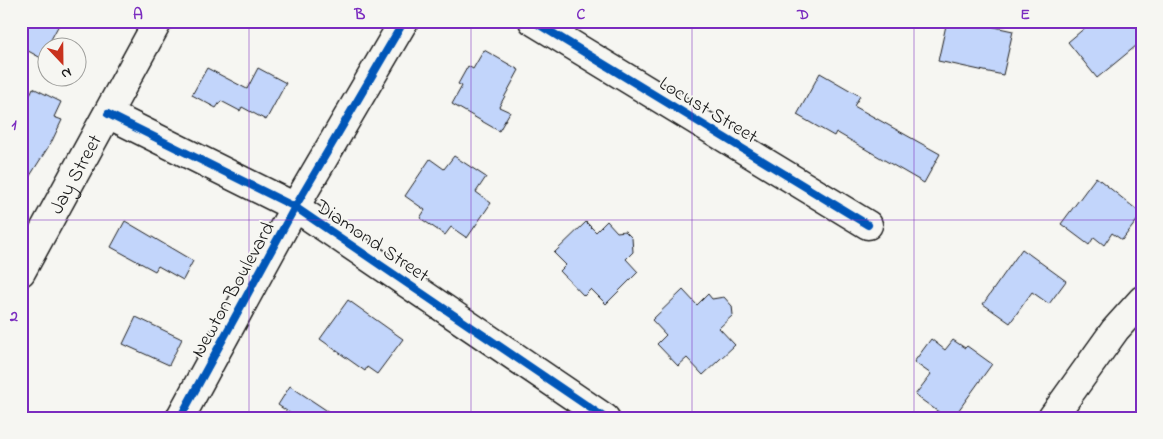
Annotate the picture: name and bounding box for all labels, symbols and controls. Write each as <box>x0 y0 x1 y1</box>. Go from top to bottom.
text: A <box>133 3 143 27</box>
text: B <box>354 3 366 27</box>
text: C <box>577 3 586 27</box>
text: D <box>796 3 809 27</box>
text: E <box>1020 3 1030 27</box>
north arrow <box>38 38 88 88</box>
text: N <box>58 61 75 84</box>
street label: Locust Street <box>653 70 763 152</box>
text: 1 <box>11 113 17 137</box>
street label: Jay Street <box>43 129 111 220</box>
street label: Diamond Street <box>308 193 434 291</box>
street label: Newton Boulevard <box>185 217 283 363</box>
text: 2 <box>9 305 18 329</box>

